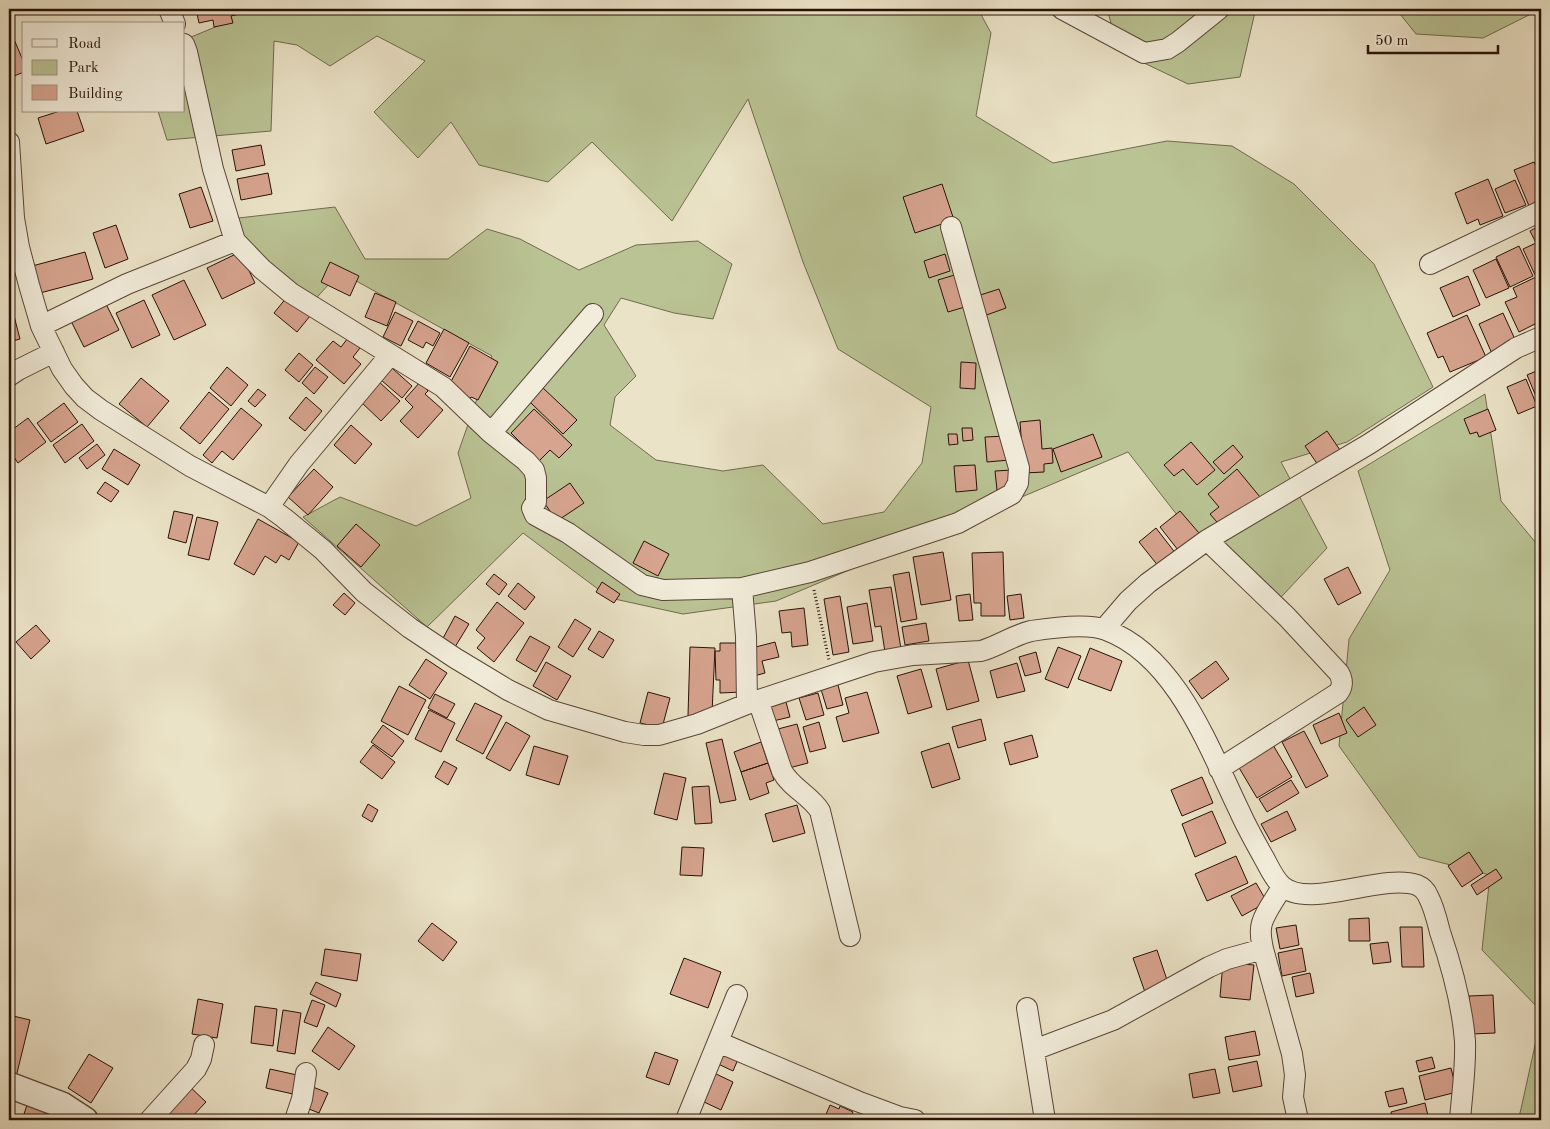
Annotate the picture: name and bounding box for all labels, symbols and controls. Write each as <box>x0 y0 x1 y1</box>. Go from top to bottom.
legend <box>22 22 185 112</box>
scale bar <box>1368 22 1498 54</box>
text: 50 m <box>1375 34 1409 49</box>
text: Road <box>68 37 102 52</box>
text: Park <box>68 61 99 76</box>
text: Building <box>68 87 123 102</box>

